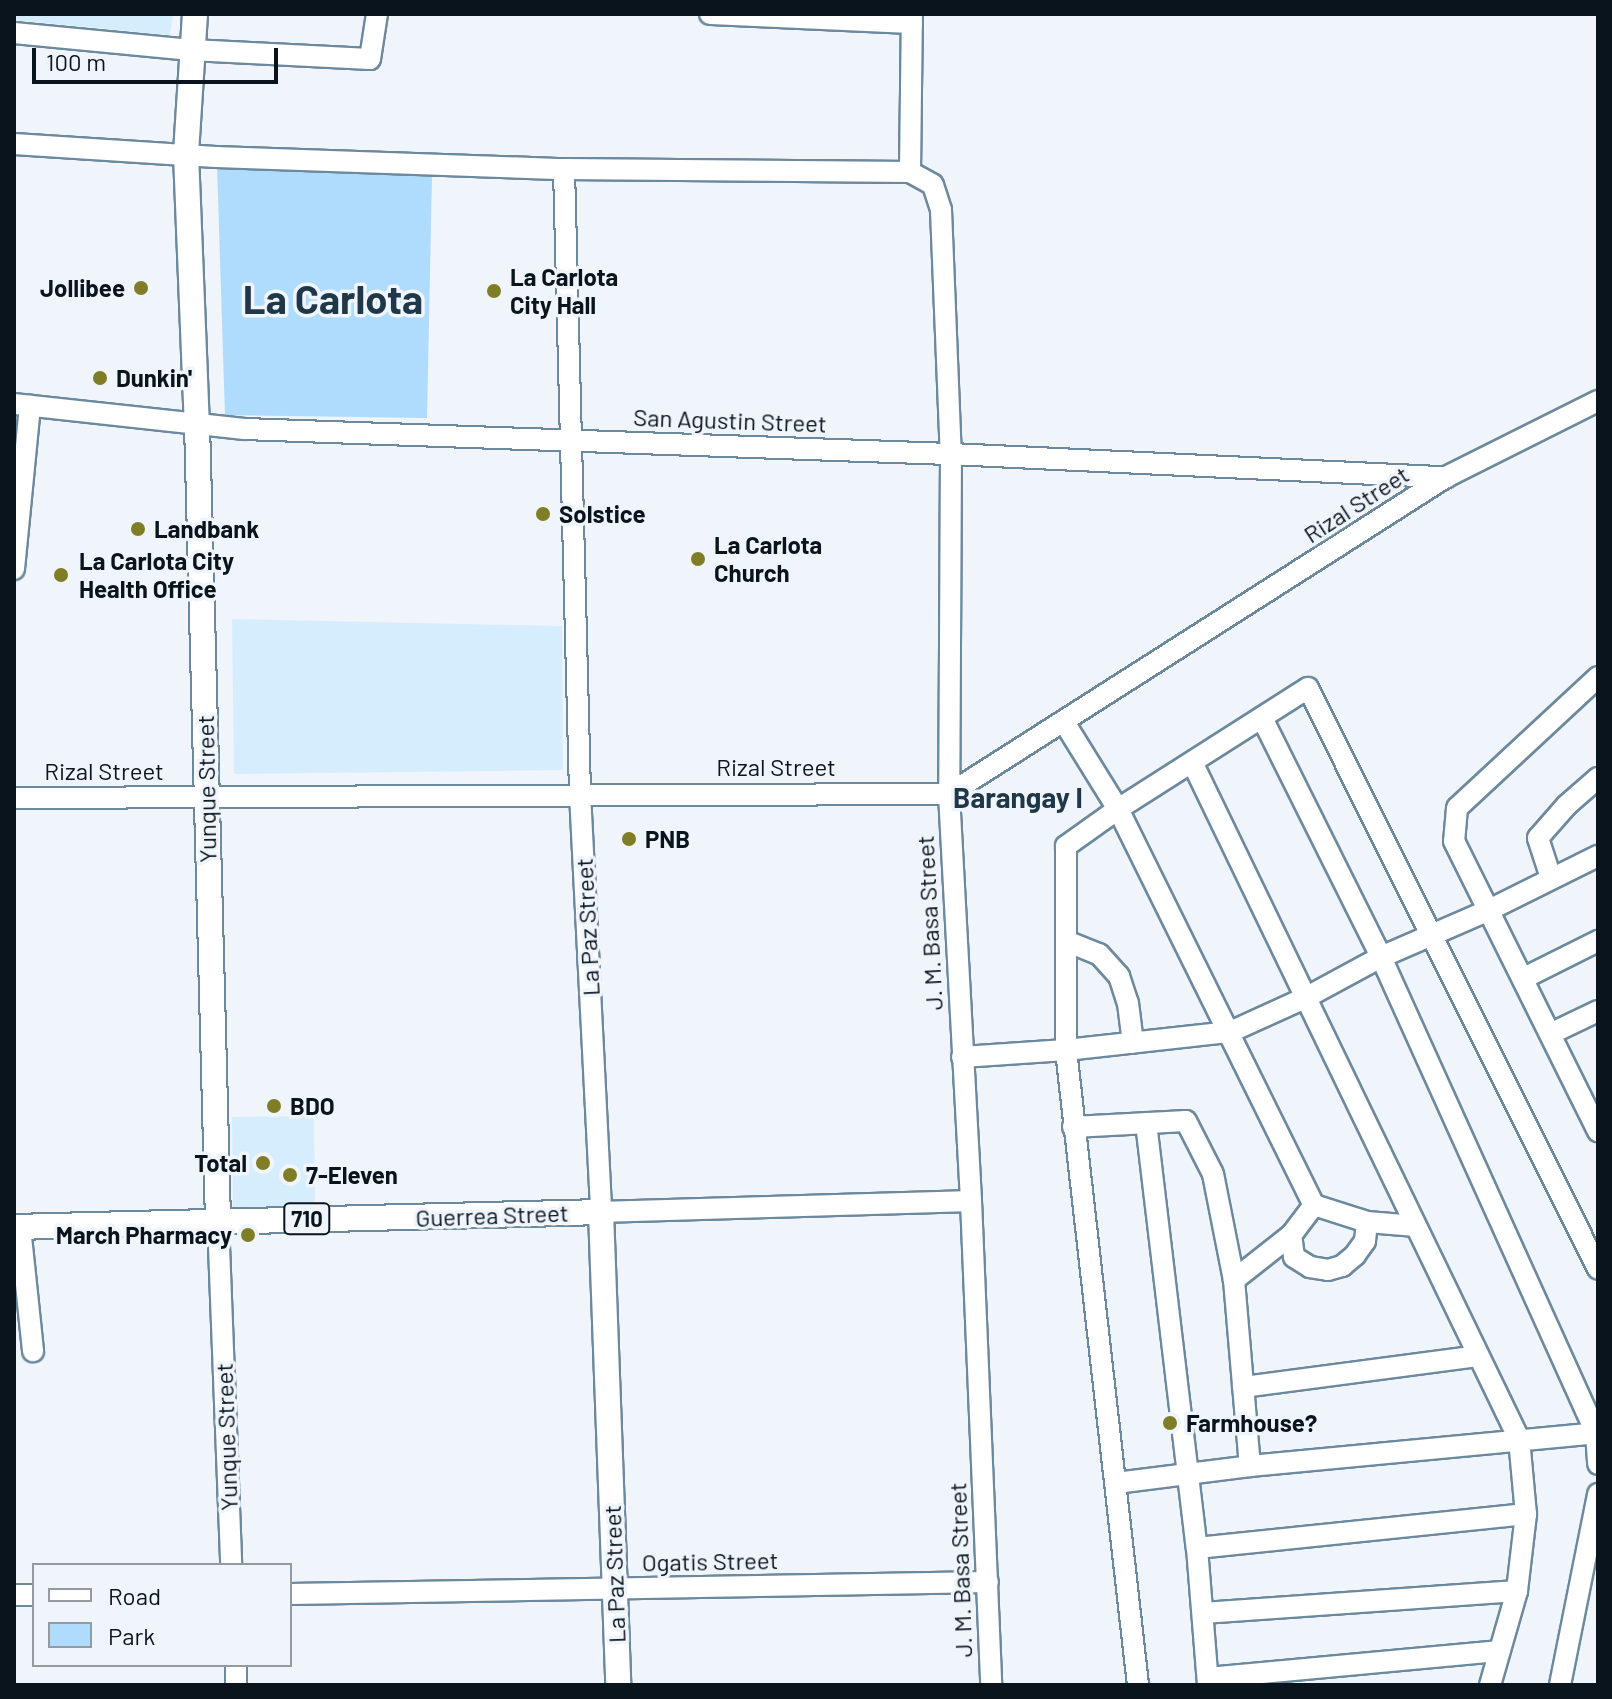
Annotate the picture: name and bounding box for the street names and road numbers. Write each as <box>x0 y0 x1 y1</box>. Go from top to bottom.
street label: San Agustin Street <box>633 402 827 438</box>
street label: Rizal Street <box>1298 459 1414 549</box>
street label: Yunque Street <box>190 715 222 863</box>
street label: Rizal Street <box>716 753 836 781</box>
street label: Rizal Street <box>44 757 164 785</box>
street label: J. M. Basa Street <box>910 835 948 1011</box>
street label: La Paz Street <box>569 857 605 997</box>
street label: Guerrea Street <box>415 1198 569 1232</box>
road number: 710 <box>283 1201 331 1237</box>
street label: Yunque Street <box>209 1363 243 1511</box>
street label: J. M. Basa Street <box>943 1482 977 1658</box>
street label: La Paz Street <box>597 1504 631 1644</box>
street label: Ogatis Street <box>642 1545 778 1577</box>

